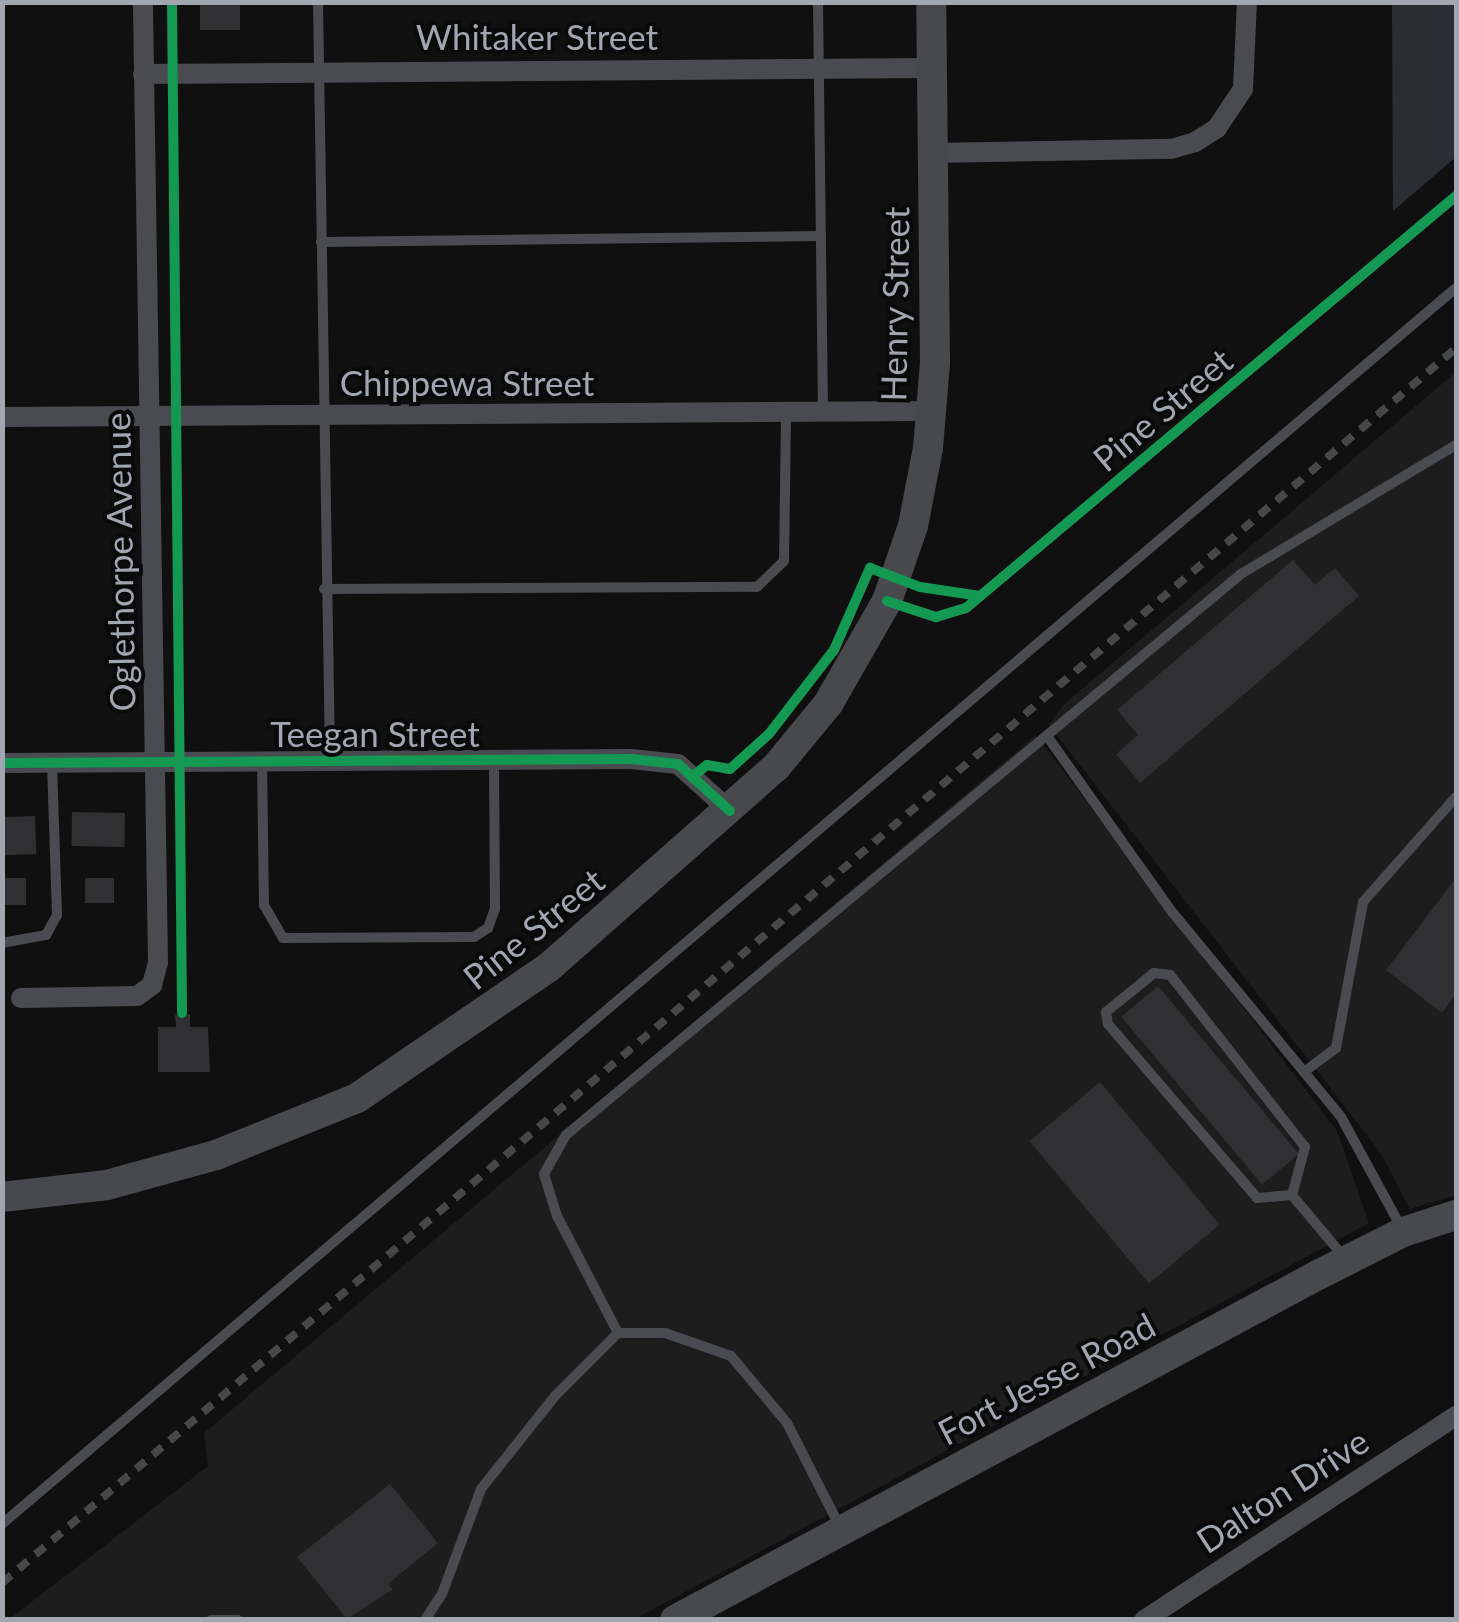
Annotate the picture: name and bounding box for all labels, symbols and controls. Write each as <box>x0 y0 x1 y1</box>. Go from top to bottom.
street label: Whitaker Street <box>415 15 659 57</box>
street label: Henry Street <box>871 206 917 402</box>
street label: Pine Street <box>1084 339 1240 479</box>
street label: Chippewa Street <box>340 361 594 403</box>
street label: Oglethorpe Avenue <box>95 412 143 712</box>
street label: Teegan Street <box>270 712 480 754</box>
street label: Pine Street <box>454 859 612 997</box>
street label: Fort Jesse Road <box>930 1303 1162 1453</box>
street label: Dalton Drive <box>1188 1419 1376 1561</box>

